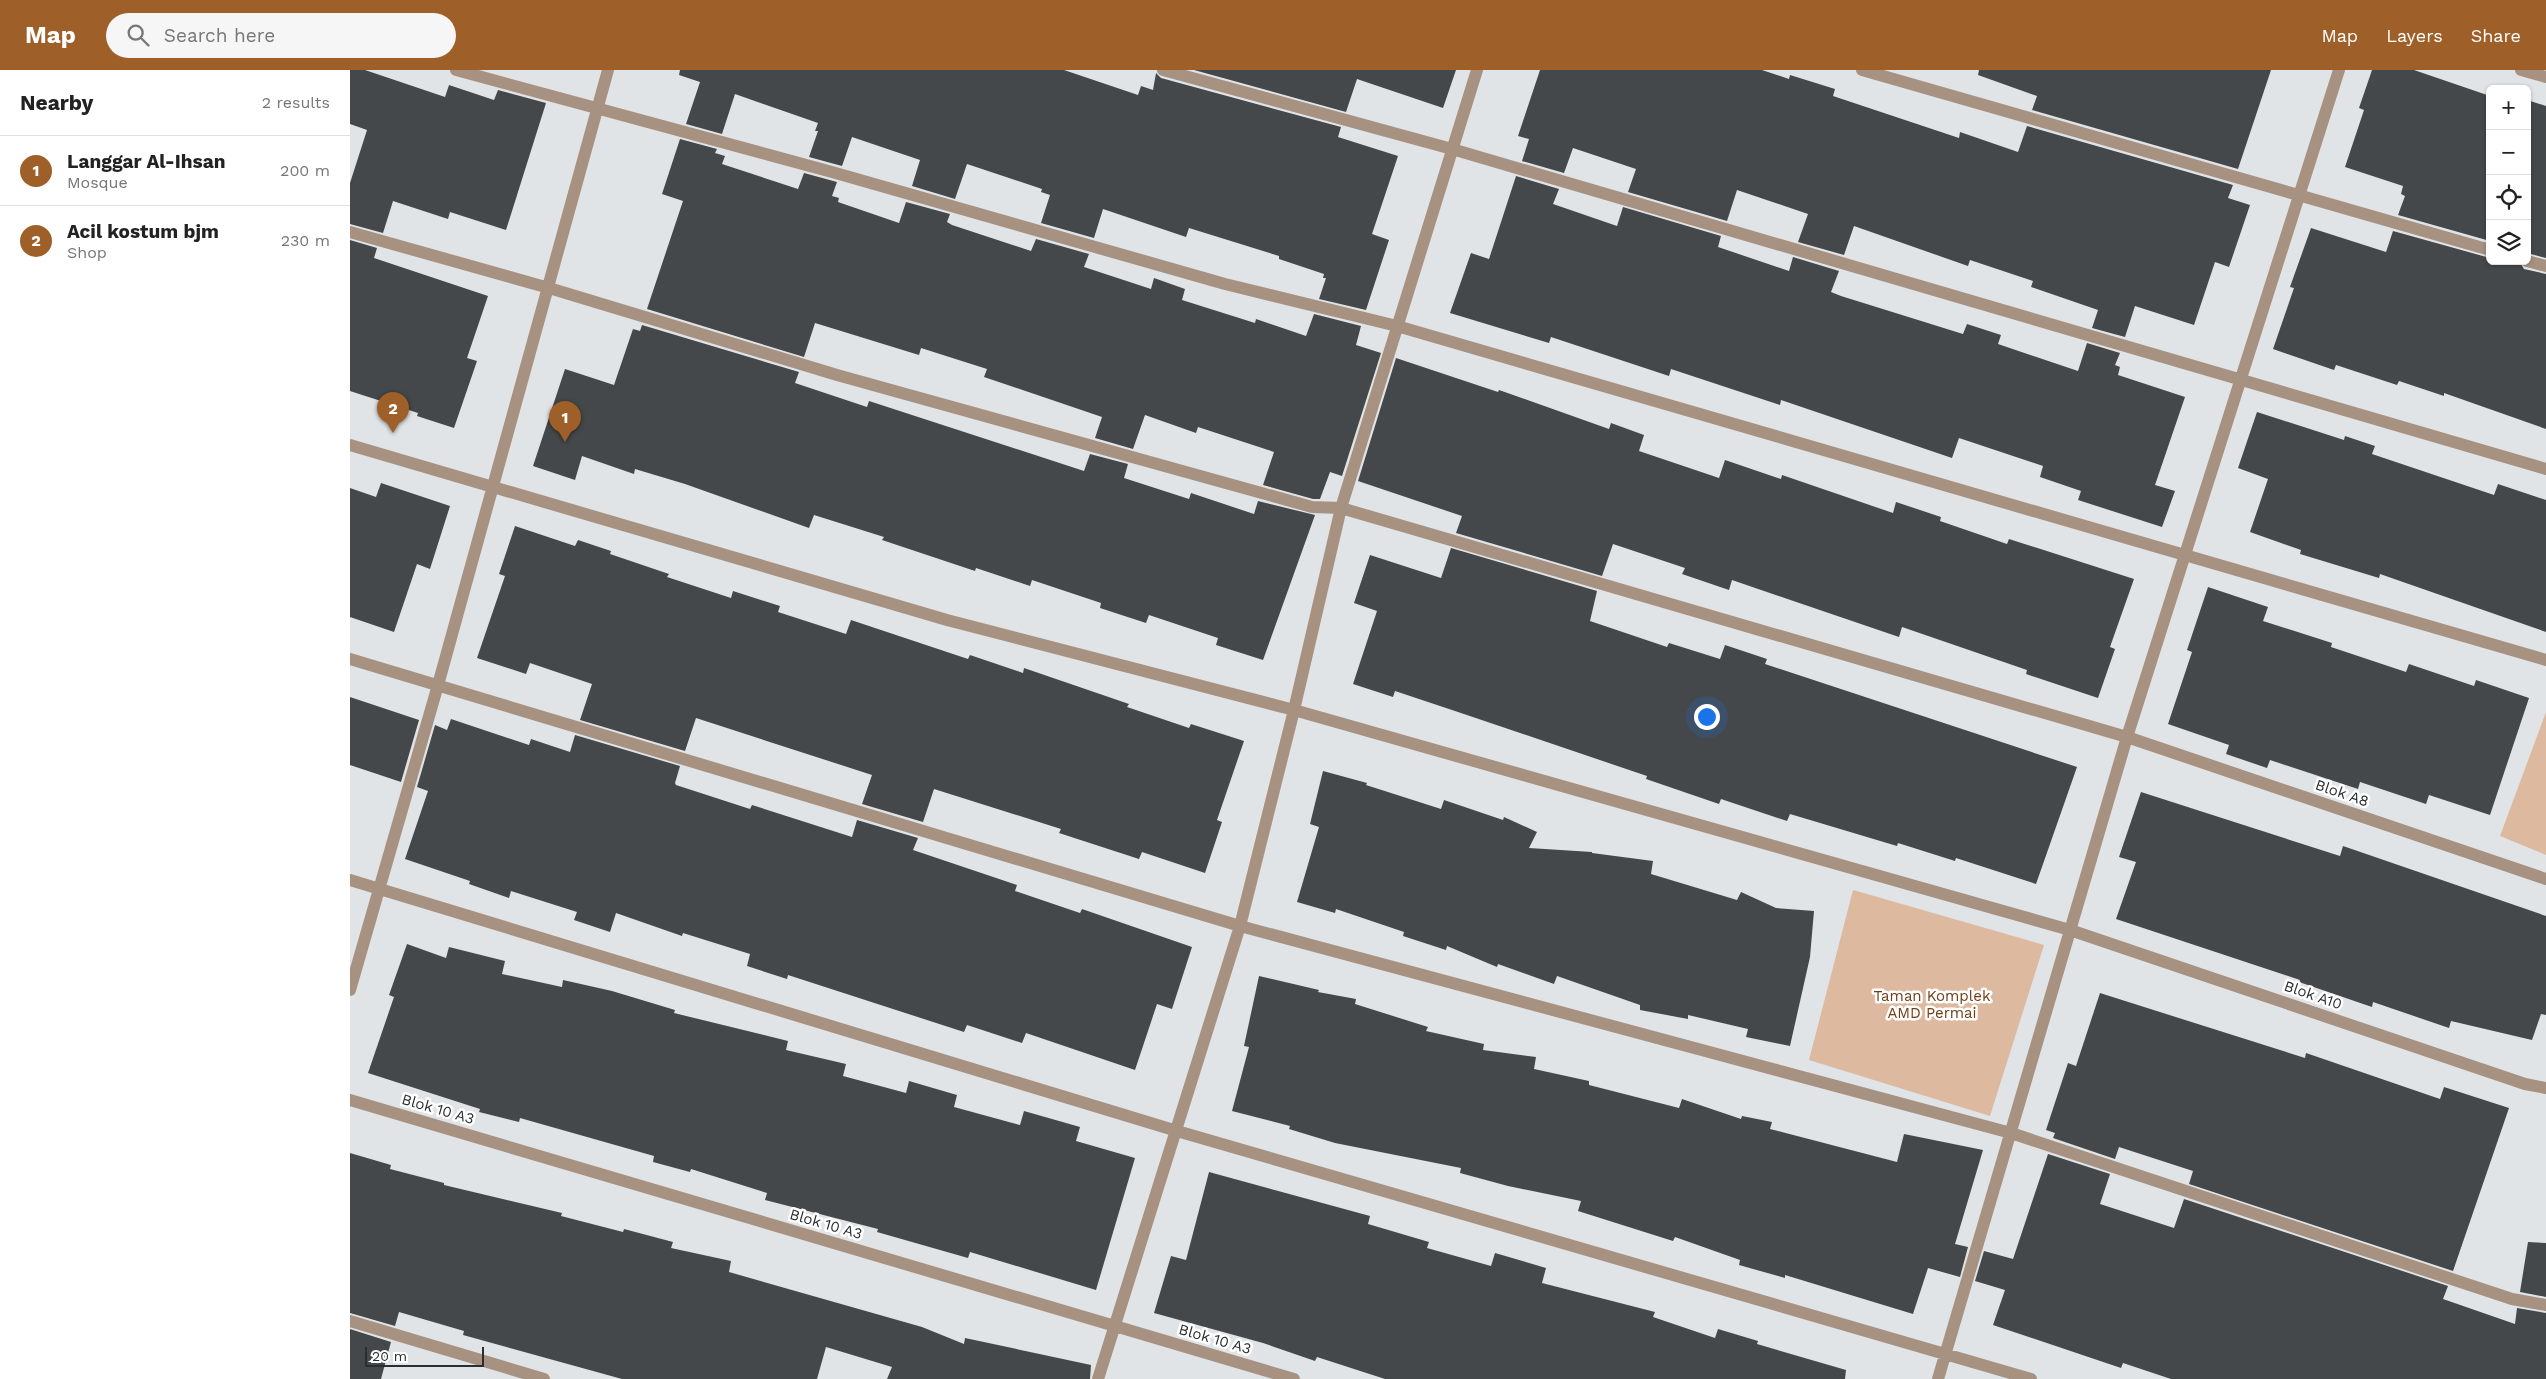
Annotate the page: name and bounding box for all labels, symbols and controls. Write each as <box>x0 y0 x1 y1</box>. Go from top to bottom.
search box <box>106 13 456 58</box>
text: Map <box>25 21 76 49</box>
icon: search <box>124 21 152 49</box>
text: Search here <box>164 24 275 47</box>
text: Map <box>2321 25 2358 46</box>
text: Layers <box>2386 25 2443 46</box>
text: Share <box>2471 25 2521 46</box>
map controls <box>2486 85 2531 265</box>
button: + <box>2486 85 2531 130</box>
text: Nearby <box>20 90 93 115</box>
text: 2 results <box>262 93 330 112</box>
button: − <box>2486 130 2531 175</box>
text: Langgar Al-Ihsan <box>67 150 226 173</box>
text: 1 <box>33 161 39 180</box>
text: 200 m <box>280 161 330 180</box>
text: Mosque <box>67 173 128 192</box>
button: locate <box>2486 175 2531 220</box>
text: Acil kostum bjm <box>67 220 219 243</box>
button: layers <box>2486 220 2531 265</box>
text: 2 <box>31 231 41 250</box>
text: 230 m <box>281 231 330 250</box>
text: Shop <box>67 243 107 262</box>
pin: 2 <box>377 392 409 433</box>
pin: 1 <box>549 401 581 442</box>
your location <box>1694 704 1720 730</box>
street label: Blok A8 <box>2313 776 2371 810</box>
street label: Blok A10 <box>2282 977 2344 1013</box>
park label: Taman Komplek AMD Permai <box>1874 987 1991 1022</box>
street label: Blok 10 A3 <box>400 1090 476 1128</box>
street label: Blok 10 A3 <box>788 1205 864 1243</box>
street label: Blok 10 A3 <box>1177 1320 1253 1358</box>
scale bar <box>365 1344 484 1367</box>
text: 20 m <box>372 1348 407 1364</box>

